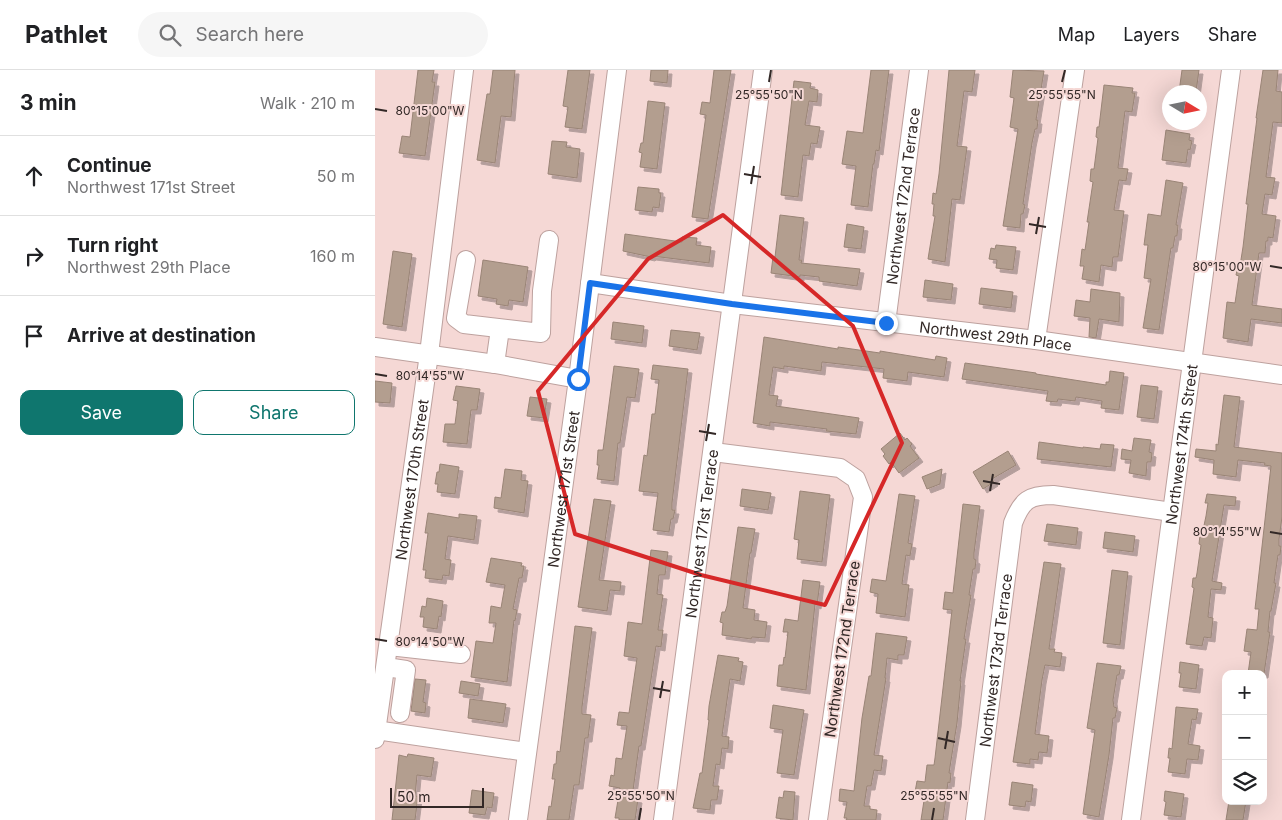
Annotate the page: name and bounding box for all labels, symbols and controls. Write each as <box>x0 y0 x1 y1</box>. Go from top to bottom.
search box <box>138 12 488 57</box>
text: Pathlet <box>25 20 108 49</box>
icon: search <box>156 21 184 49</box>
text: Search here <box>196 23 304 46</box>
text: Map <box>1058 24 1095 45</box>
text: Layers <box>1123 24 1180 45</box>
text: Share <box>1208 24 1257 45</box>
north arrow <box>1162 85 1207 130</box>
text: 25°55'50"N <box>735 87 803 102</box>
text: 25°55'55"N <box>1028 87 1096 102</box>
text: 3 min <box>20 90 76 115</box>
text: Walk · 210 m <box>260 93 355 113</box>
text: 80°15'00"W <box>396 103 465 118</box>
street label: Northwest 172nd Terrace <box>882 106 924 286</box>
text: Continue <box>67 154 152 177</box>
icon: ahead <box>20 162 48 190</box>
text: 50 m <box>317 166 355 186</box>
text: Northwest 171st Street <box>67 177 235 197</box>
text: Turn right <box>67 234 158 257</box>
icon: right <box>20 242 48 270</box>
text: 160 m <box>310 246 355 266</box>
text: Northwest 29th Place <box>67 257 231 277</box>
text: 80°15'00"W <box>1193 259 1262 274</box>
route end <box>875 312 898 335</box>
street label: Northwest 29th Place <box>918 317 1073 354</box>
icon: arrive <box>20 322 48 350</box>
text: Arrive at destination <box>67 324 256 347</box>
street label: Northwest 174th Street <box>1161 363 1201 526</box>
text: 80°14'55"W <box>396 368 465 383</box>
route start <box>567 368 590 391</box>
button: Save <box>20 390 183 435</box>
button: Share <box>193 390 355 435</box>
street label: Northwest 170th Street <box>391 398 432 561</box>
street label: Northwest 171st Street <box>543 409 583 569</box>
street label: Northwest 171st Terrace <box>681 448 722 619</box>
text: 80°14'55"W <box>1193 524 1262 539</box>
street label: Northwest 172nd Terrace <box>820 559 864 739</box>
street label: Northwest 173rd Terrace <box>975 572 1016 748</box>
text: 80°14'50"W <box>396 634 465 649</box>
map controls <box>1222 670 1267 805</box>
button: + <box>1222 670 1267 715</box>
button: − <box>1222 715 1267 760</box>
button: layers <box>1222 760 1267 805</box>
scale bar <box>390 785 484 808</box>
text: 50 m <box>397 788 431 805</box>
text: 25°55'50"N <box>607 788 675 803</box>
text: 25°55'55"N <box>900 788 968 803</box>

